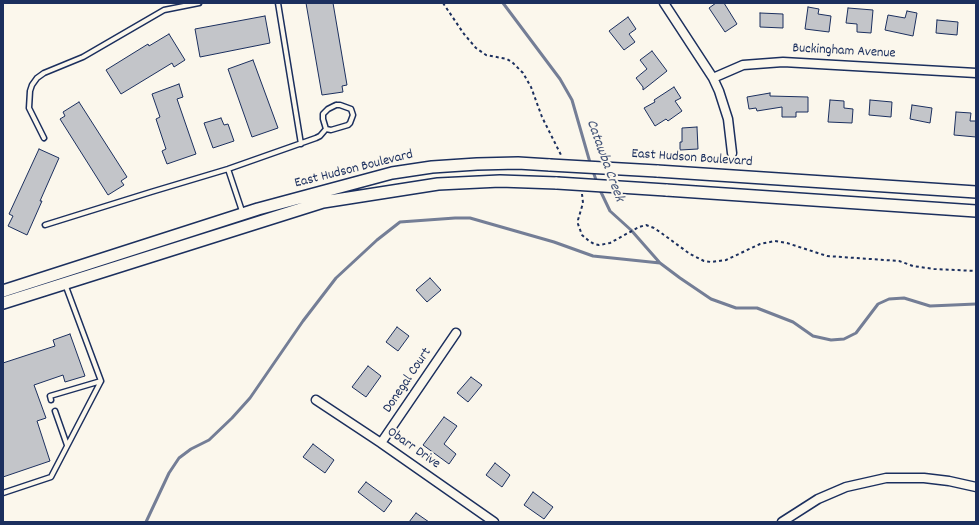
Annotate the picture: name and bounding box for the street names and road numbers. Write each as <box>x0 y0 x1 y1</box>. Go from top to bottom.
street label: Buckingham Avenue <box>792 41 896 63</box>
street label: East Hudson Boulevard <box>631 146 753 172</box>
street label: East Hudson Boulevard <box>293 147 415 193</box>
street label: Donegal Court <box>380 345 436 417</box>
street label: Obarr Drive <box>383 425 443 473</box>

